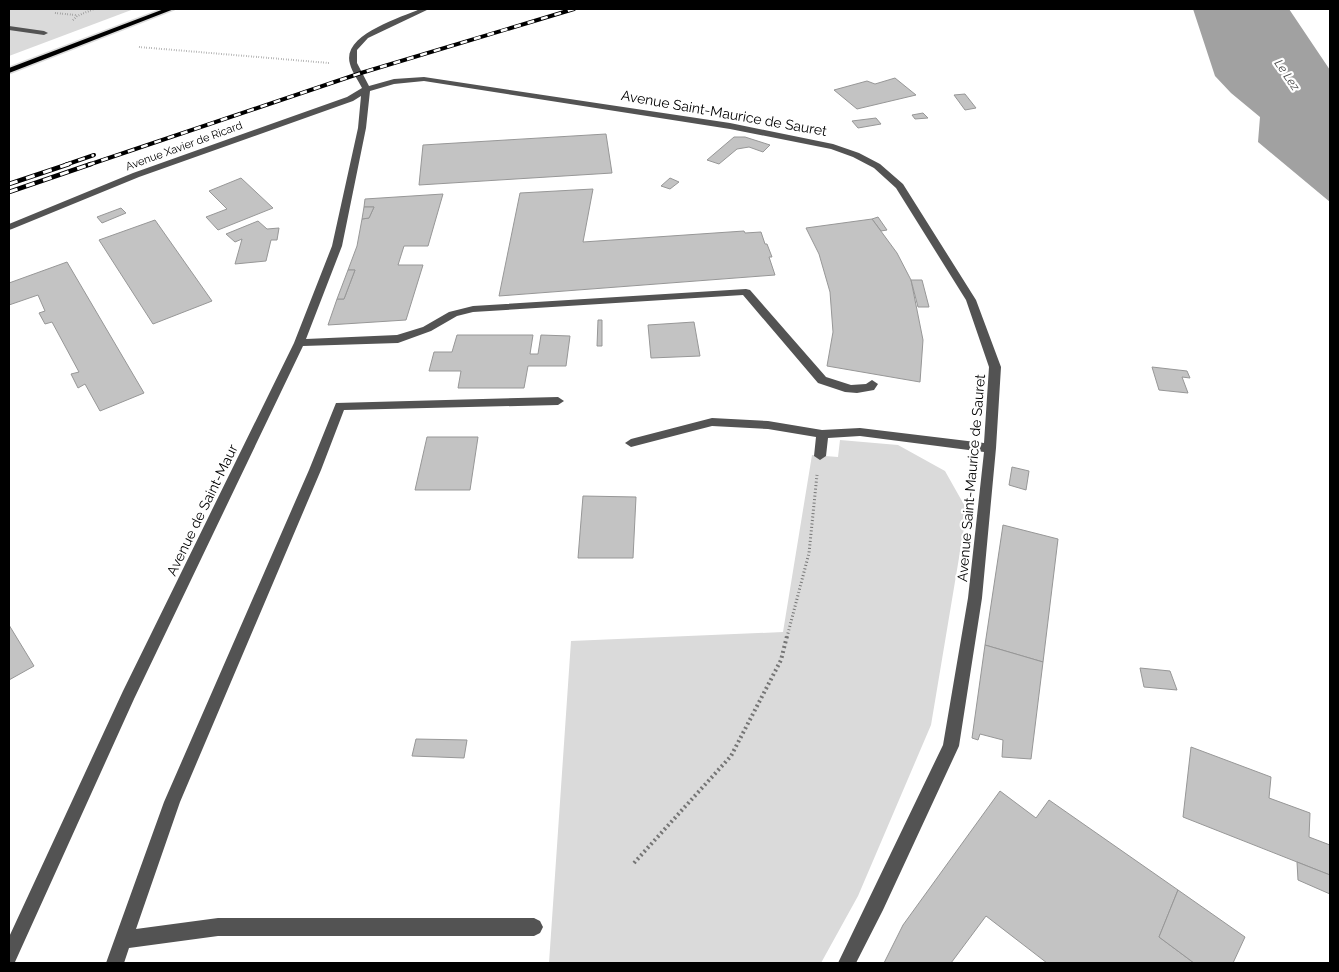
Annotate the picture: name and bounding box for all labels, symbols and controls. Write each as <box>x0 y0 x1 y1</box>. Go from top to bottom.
water label: Le Lez <box>1272 57 1303 93</box>
street label: Avenue Saint-Maurice de Sauret <box>620 87 828 139</box>
street label: Avenue Xavier de Ricard <box>124 119 244 173</box>
street label: Avenue Saint-Maurice de Sauret <box>954 373 988 583</box>
street label: Avenue de Saint-Maur <box>163 442 241 578</box>

